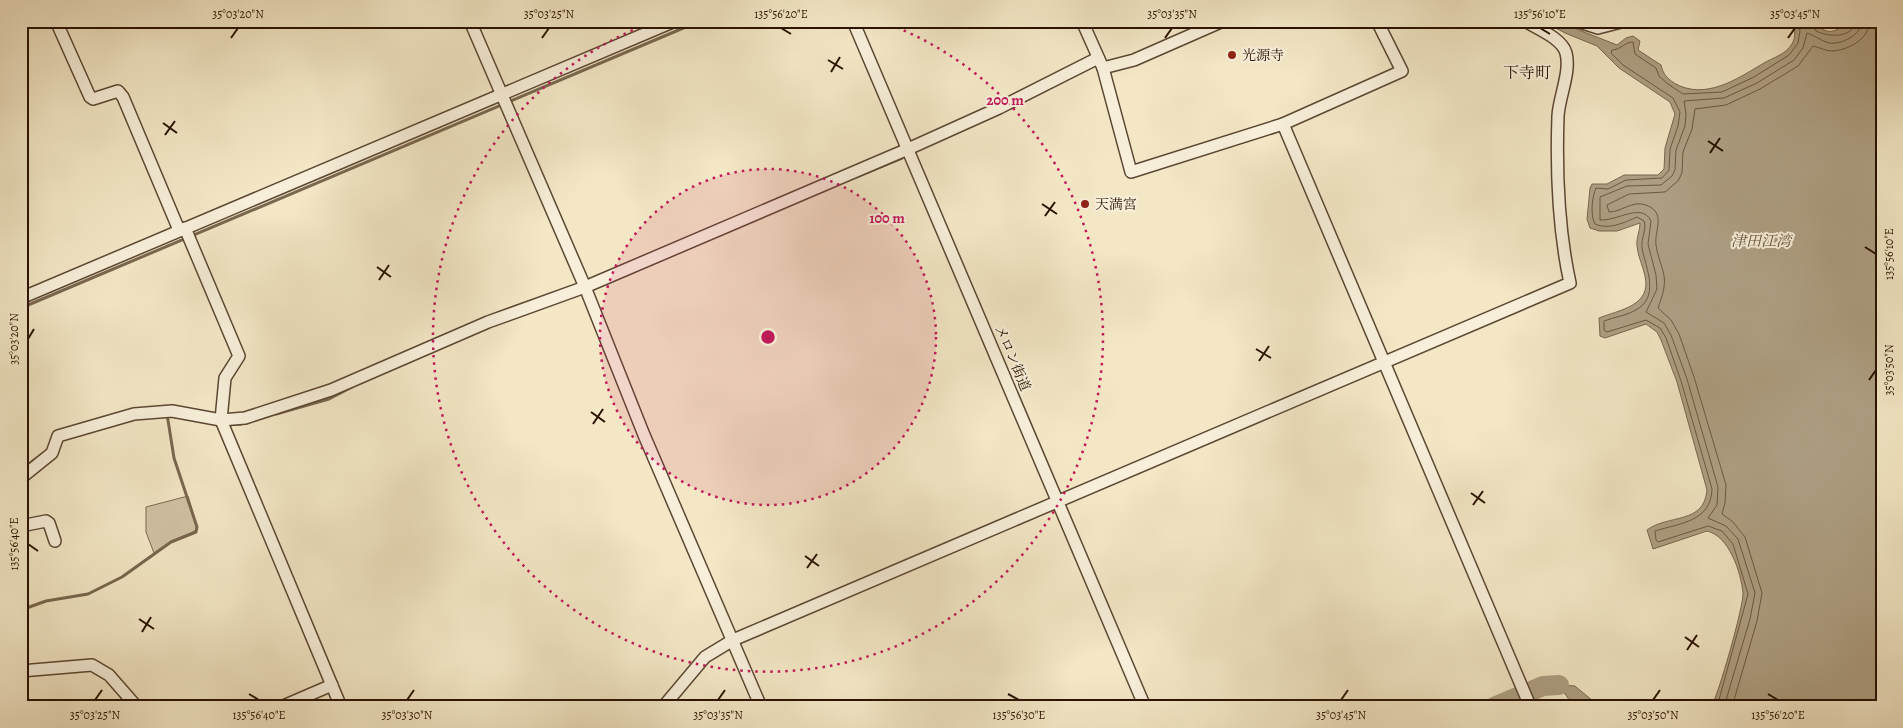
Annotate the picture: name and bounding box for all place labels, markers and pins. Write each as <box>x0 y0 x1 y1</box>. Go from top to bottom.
place label: 光源寺 <box>1242 46 1284 65</box>
marker: 光源寺 <box>1226 49 1238 61</box>
place label: 天満宮 <box>1095 195 1137 214</box>
marker: 天満宮 <box>1079 198 1091 210</box>
centre of rings <box>759 328 777 346</box>

